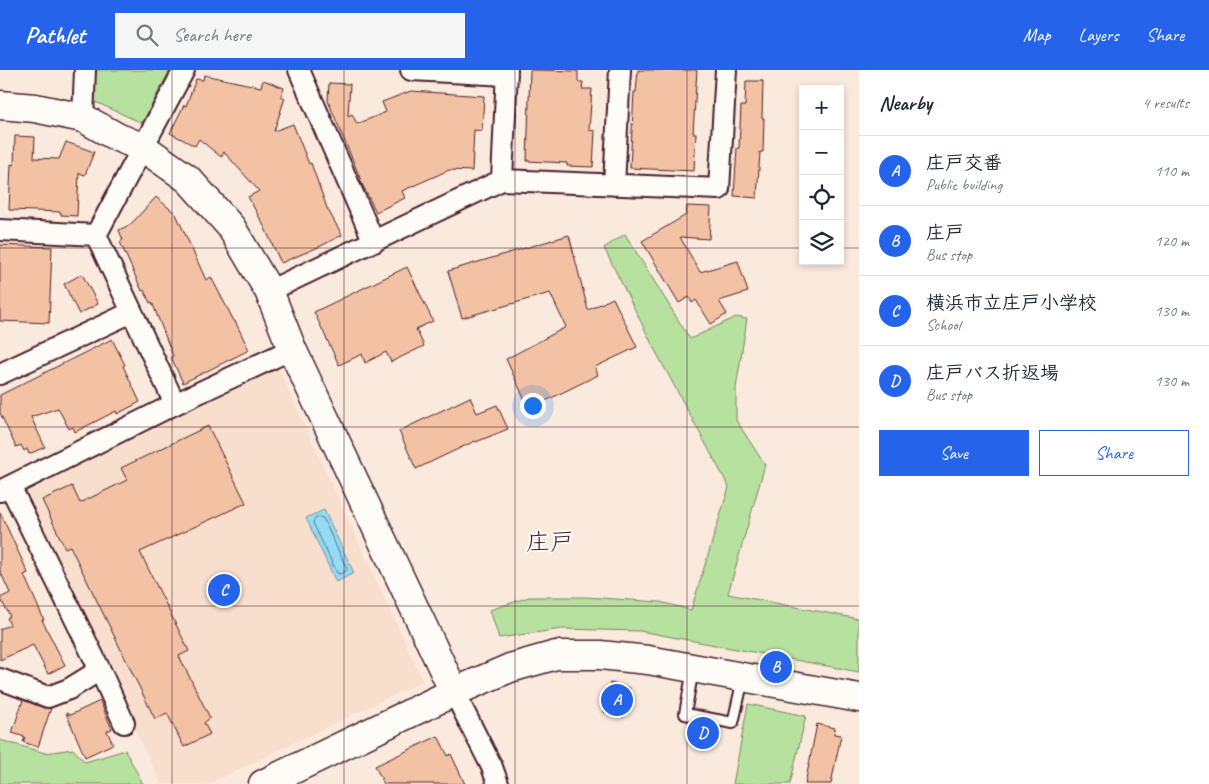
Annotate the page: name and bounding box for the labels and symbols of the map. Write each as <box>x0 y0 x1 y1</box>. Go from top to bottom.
your location <box>520 393 546 419</box>
district label: 庄戸 <box>526 527 574 557</box>
pin: C <box>208 571 240 609</box>
pin: B <box>760 648 792 686</box>
pin: A <box>601 681 633 719</box>
pin: D <box>687 714 719 752</box>

